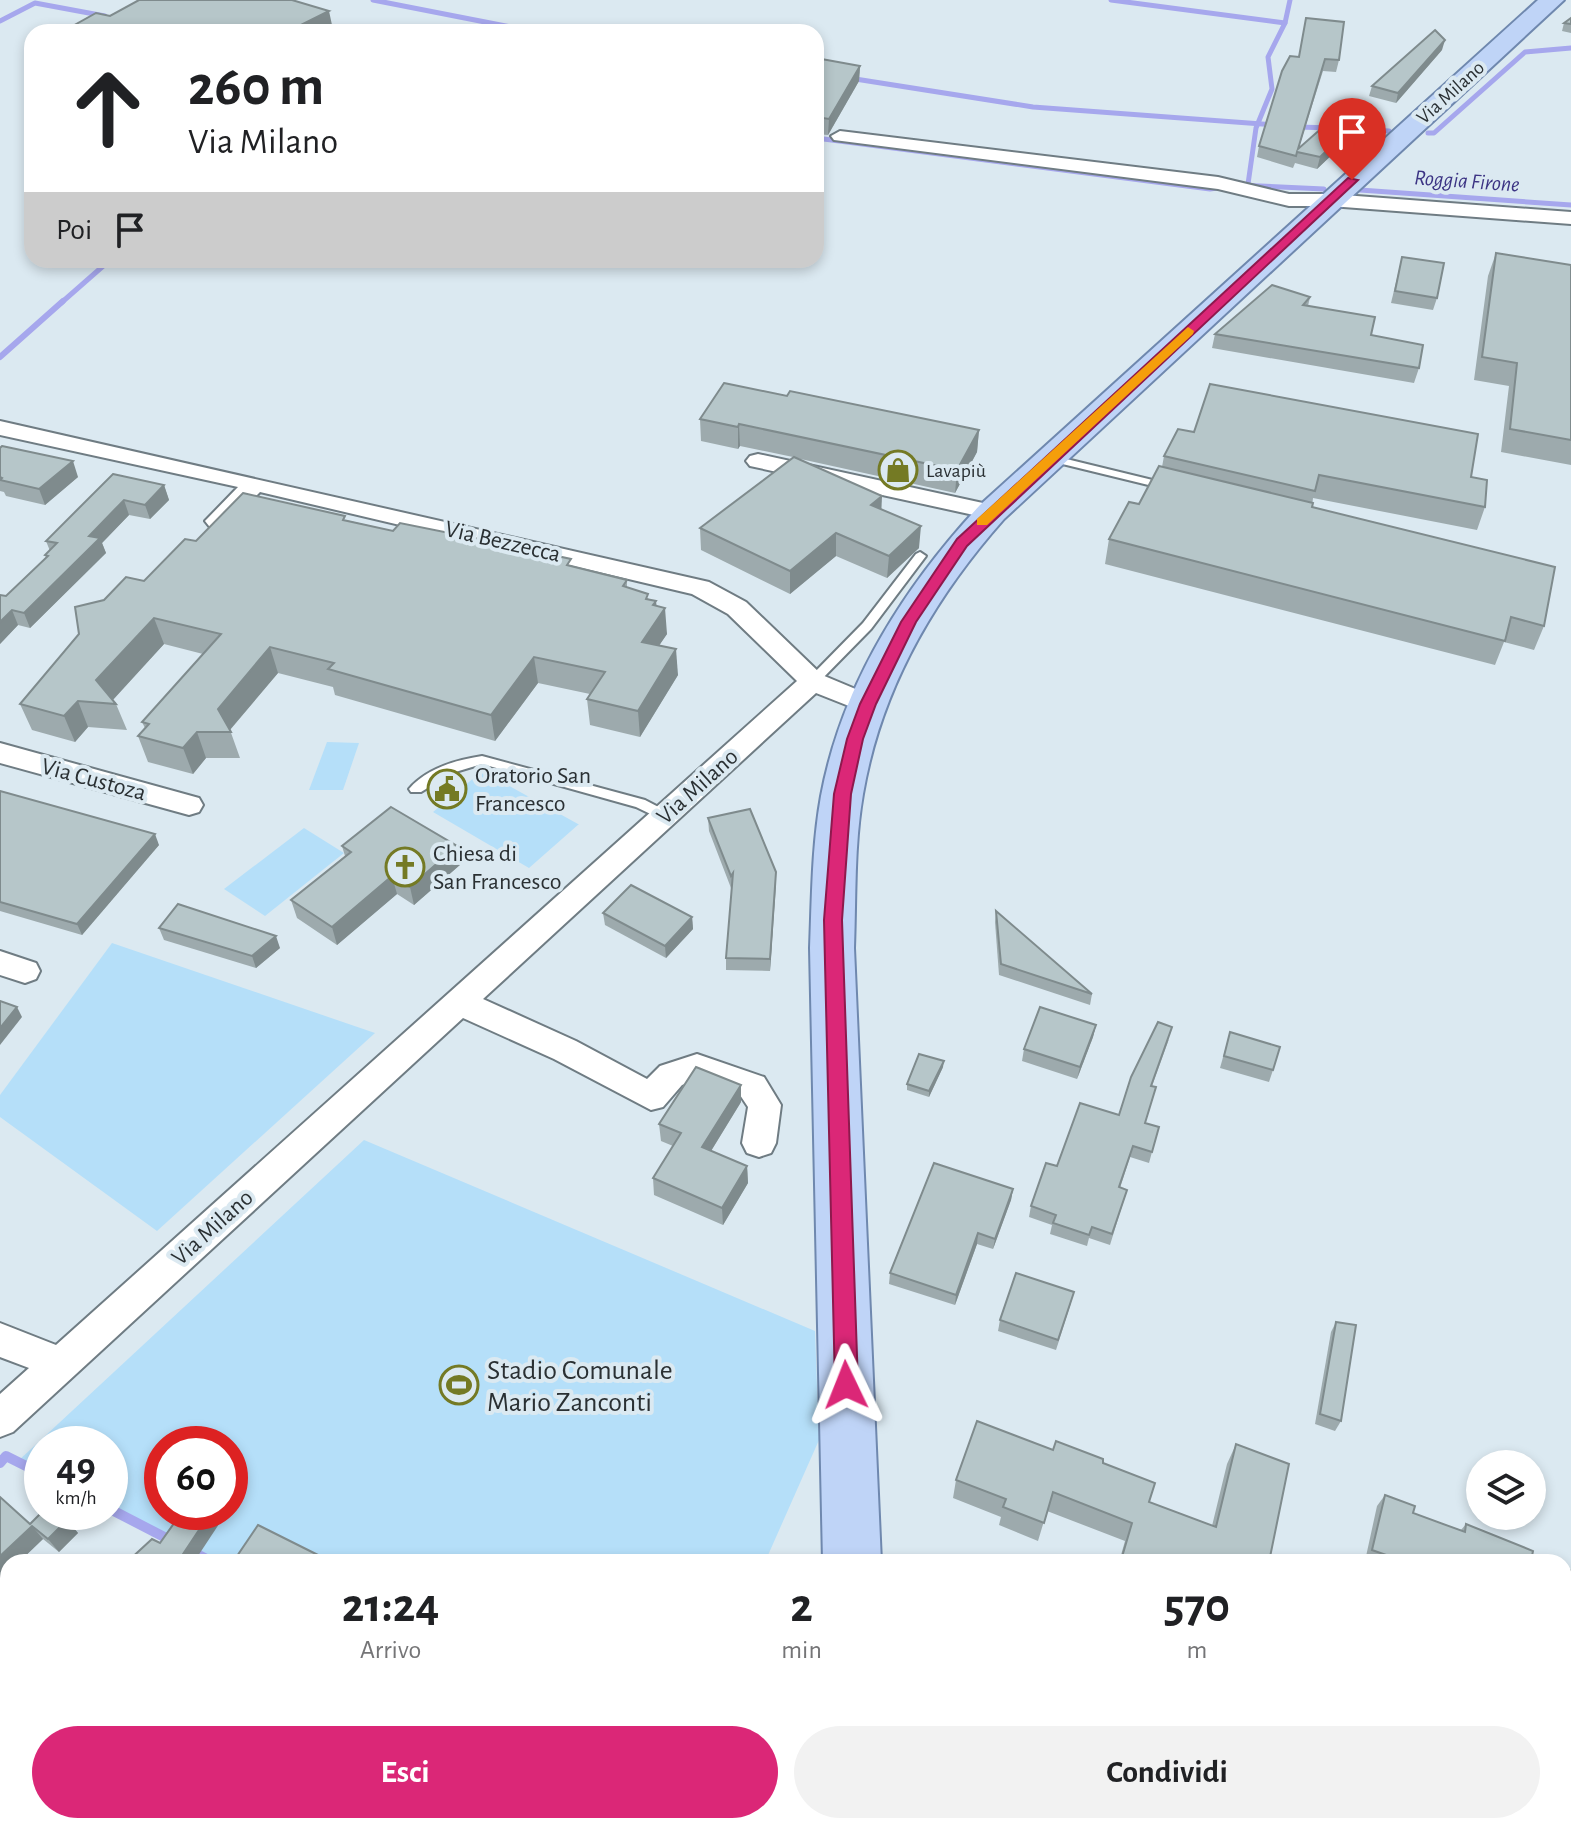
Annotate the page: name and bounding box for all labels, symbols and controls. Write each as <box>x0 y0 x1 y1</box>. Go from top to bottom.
icon: ahead <box>56 56 160 160</box>
street label: Via Milano <box>1413 57 1488 128</box>
text: 260 m <box>188 59 324 115</box>
pin <box>1318 98 1386 180</box>
icon: arrive <box>1330 110 1374 154</box>
text: Via Milano <box>188 124 338 160</box>
water label: Roggia Firone <box>1413 166 1520 196</box>
icon: arrive <box>108 208 152 252</box>
text: Poi <box>56 215 92 245</box>
shop icon: Lavapiù <box>877 449 919 491</box>
place label: Lavapiù <box>926 461 986 481</box>
street label: Via Bezzecca <box>443 517 563 567</box>
street label: Via Milano <box>652 744 743 829</box>
street label: Via Custoza <box>39 754 149 805</box>
place label: Oratorio San Francesco <box>475 764 591 816</box>
public building icon: Oratorio San Francesco <box>426 768 468 810</box>
place label: Chiesa di San Francesco <box>433 842 562 894</box>
church icon: Chiesa di San Francesco <box>384 846 426 888</box>
street label: Via Milano <box>167 1185 258 1270</box>
position arrow <box>804 1343 888 1427</box>
place label: Stadio Comunale Mario Zanconti <box>487 1357 673 1417</box>
sports icon: Stadio Comunale Mario Zanconti <box>438 1364 480 1406</box>
speed limit sign: 60 <box>144 1426 248 1530</box>
text: 49 <box>56 1448 96 1488</box>
map controls <box>1466 1450 1546 1530</box>
button: layers <box>1466 1450 1546 1530</box>
text: km/h <box>55 1488 97 1508</box>
text: 21:24 <box>342 1583 439 1631</box>
text: 2 <box>790 1583 813 1631</box>
text: 570 <box>1164 1583 1230 1631</box>
text: Arrivo <box>360 1637 421 1663</box>
text: min <box>781 1637 822 1663</box>
text: m <box>1186 1637 1207 1663</box>
button: Esci <box>32 1726 778 1818</box>
button: Condividi <box>794 1726 1540 1818</box>

